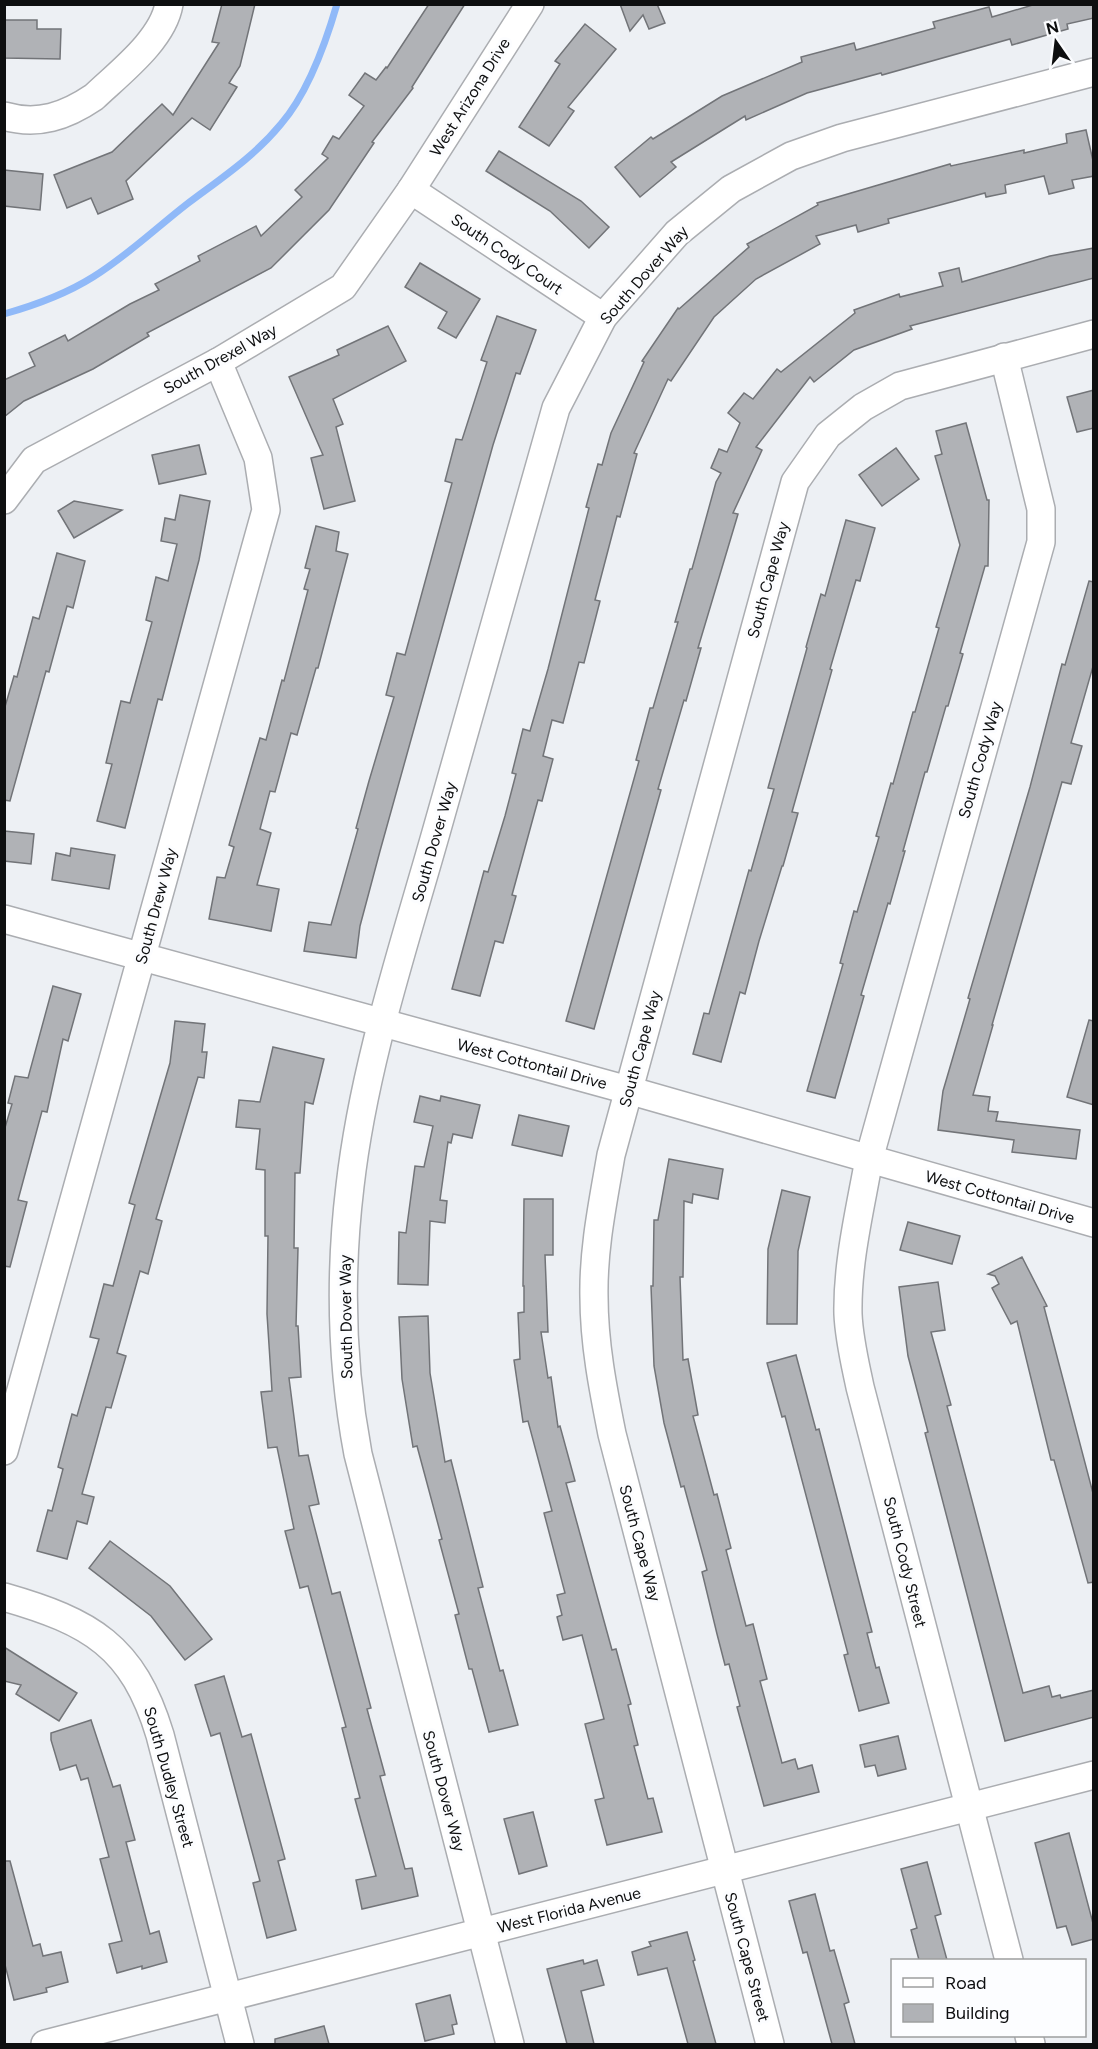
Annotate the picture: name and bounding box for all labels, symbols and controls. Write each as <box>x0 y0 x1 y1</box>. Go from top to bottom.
north arrow <box>1026 12 1086 72</box>
text: N <box>1044 17 1061 39</box>
street label: West Arizona Drive <box>426 34 514 160</box>
street label: South Cody Court <box>447 210 567 298</box>
street label: South Dover Way <box>596 221 692 328</box>
street label: South Drexel Way <box>160 320 281 398</box>
street label: South Cape Way <box>743 519 793 640</box>
street label: South Cody Way <box>954 699 1006 821</box>
street label: South Dover Way <box>408 779 460 904</box>
street label: South Drew Way <box>131 845 181 966</box>
street label: South Cape Way <box>615 988 665 1109</box>
street label: West Cottontail Drive <box>455 1035 609 1093</box>
street label: West Cottontail Drive <box>923 1167 1077 1227</box>
street label: South Dover Way <box>335 1254 357 1379</box>
street label: South Cape Way <box>615 1483 665 1604</box>
street label: South Cody Street <box>880 1495 930 1629</box>
street label: South Dudley Street <box>140 1704 198 1850</box>
street label: South Dover Way <box>419 1728 469 1854</box>
street label: West Florida Avenue <box>495 1883 643 1937</box>
street label: South Cape Street <box>721 1890 773 2024</box>
legend <box>891 1959 1086 2037</box>
text: Road <box>945 1972 986 1994</box>
text: Building <box>945 2002 1010 2024</box>

